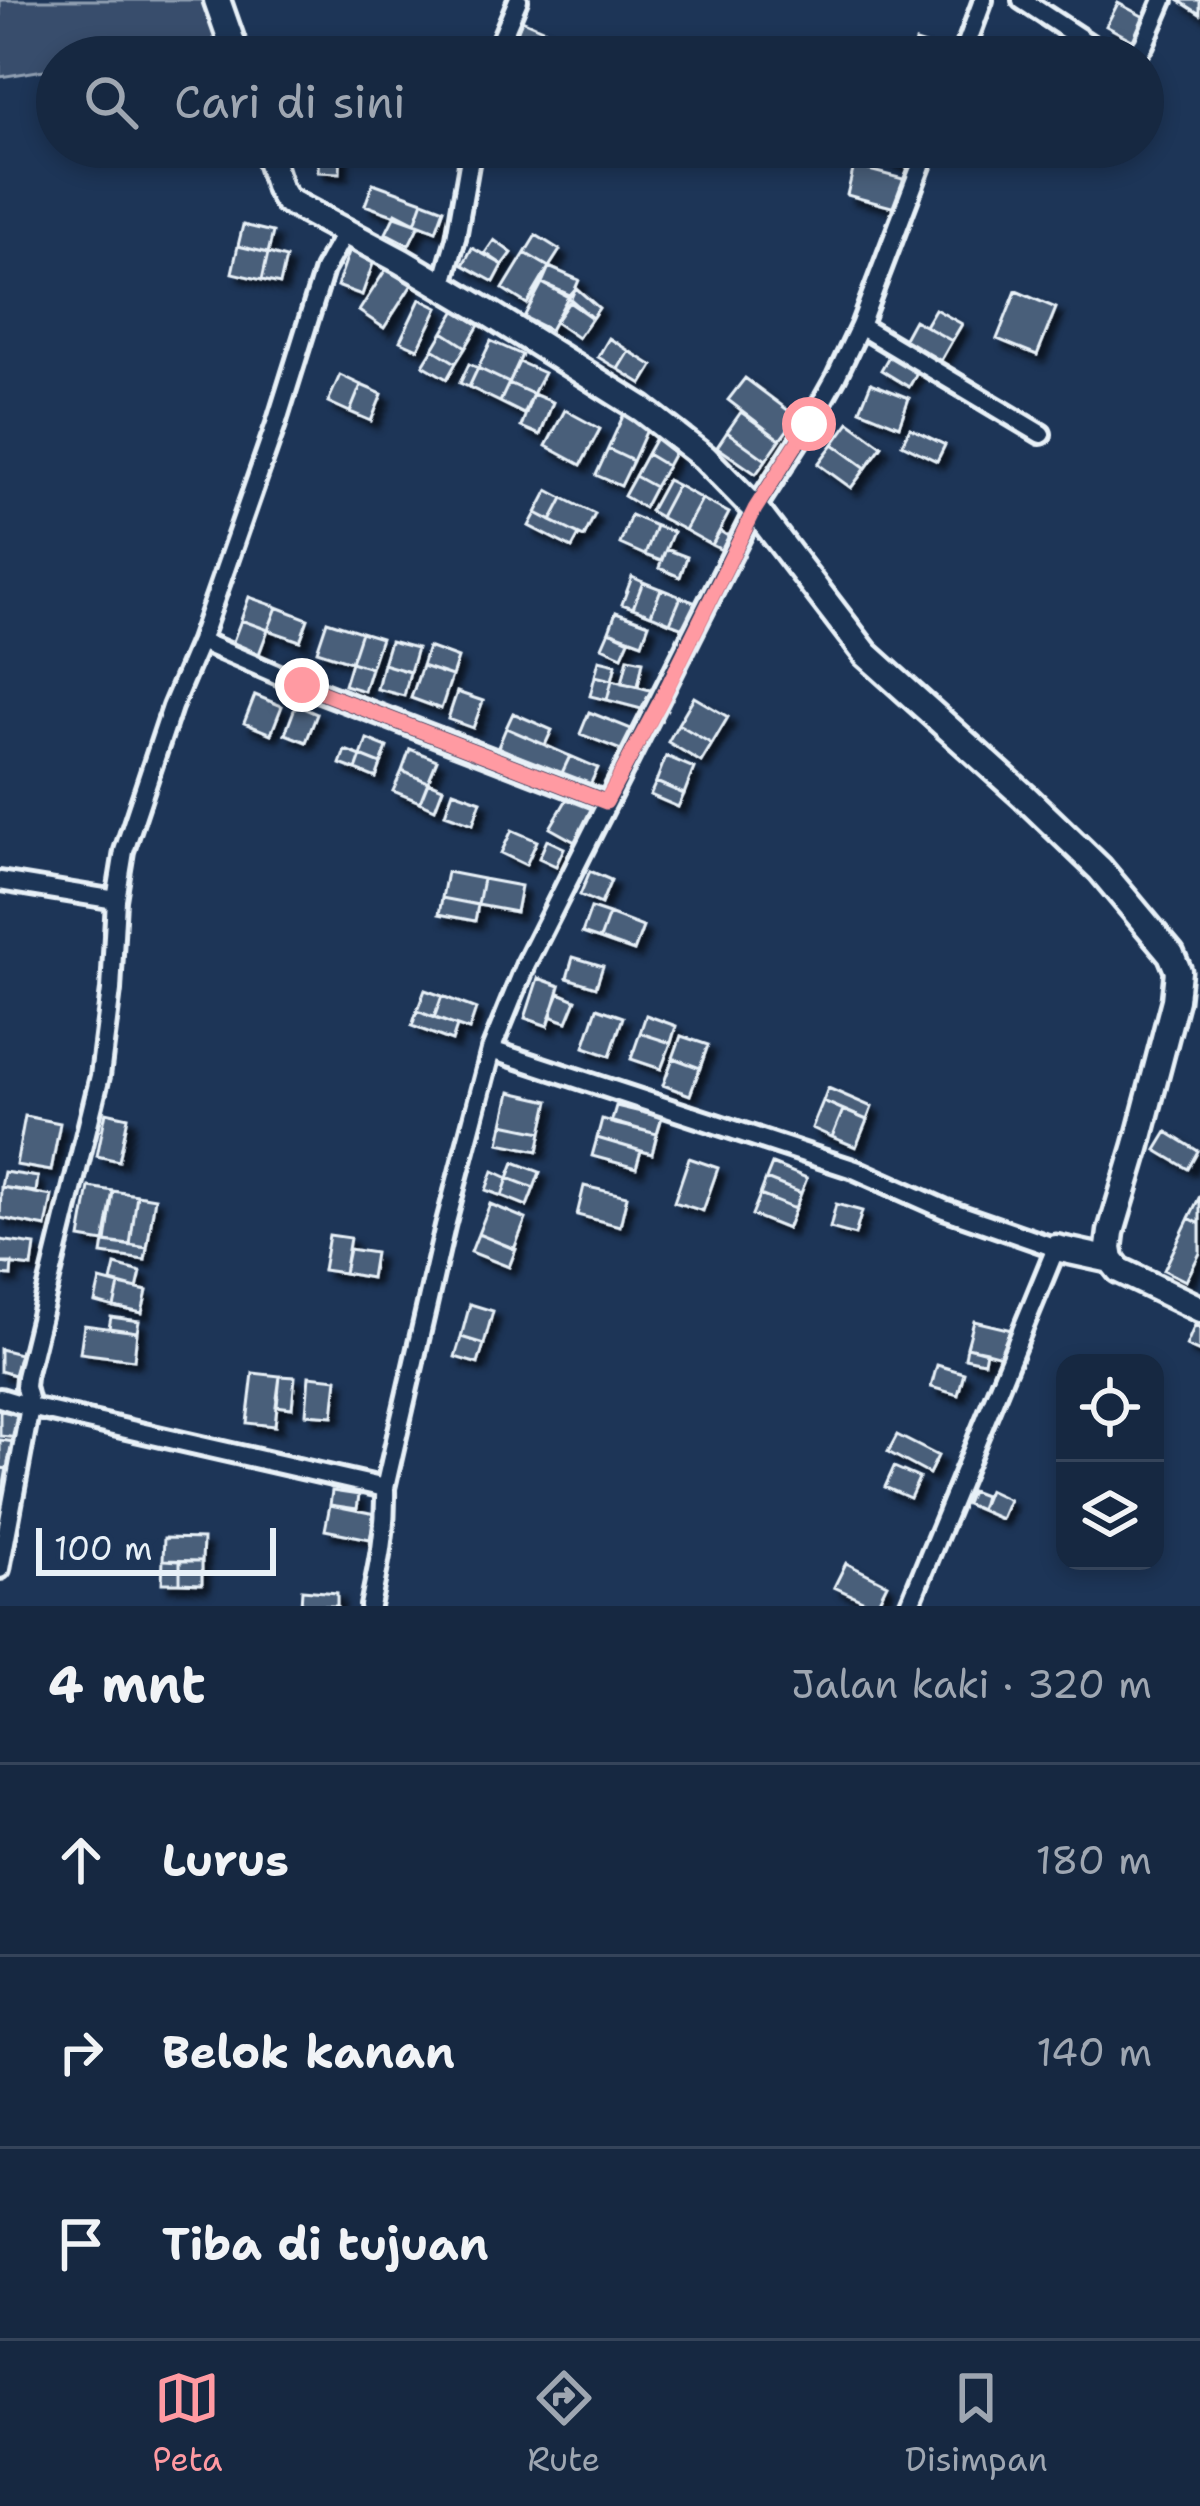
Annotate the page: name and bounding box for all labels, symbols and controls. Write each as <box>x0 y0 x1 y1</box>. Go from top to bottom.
search box <box>36 36 1164 168</box>
icon: search <box>78 69 144 135</box>
text: Cari di sini <box>174 72 406 132</box>
route start <box>782 397 836 451</box>
route end <box>275 658 329 712</box>
map controls <box>1056 1354 1164 1570</box>
button: locate <box>1056 1354 1164 1462</box>
button: layers <box>1056 1462 1164 1570</box>
scale bar <box>36 1522 276 1575</box>
text: 100 m <box>54 1526 153 1571</box>
text: 4 mnt <box>48 1650 206 1718</box>
text: Jalan kaki · 320 m <box>791 1658 1152 1710</box>
icon: ahead <box>48 1827 114 1893</box>
text: Lurus <box>162 1830 289 1890</box>
text: 180 m <box>1036 1834 1152 1886</box>
icon: right <box>48 2019 114 2085</box>
text: Belok kanan <box>162 2022 455 2082</box>
text: 140 m <box>1036 2026 1152 2078</box>
icon: arrive <box>48 2211 114 2277</box>
text: Tiba di tujuan <box>162 2214 489 2274</box>
tab: Peta <box>152 2365 223 2482</box>
tab: Rute <box>527 2365 600 2482</box>
tab: Disimpan <box>905 2365 1048 2482</box>

